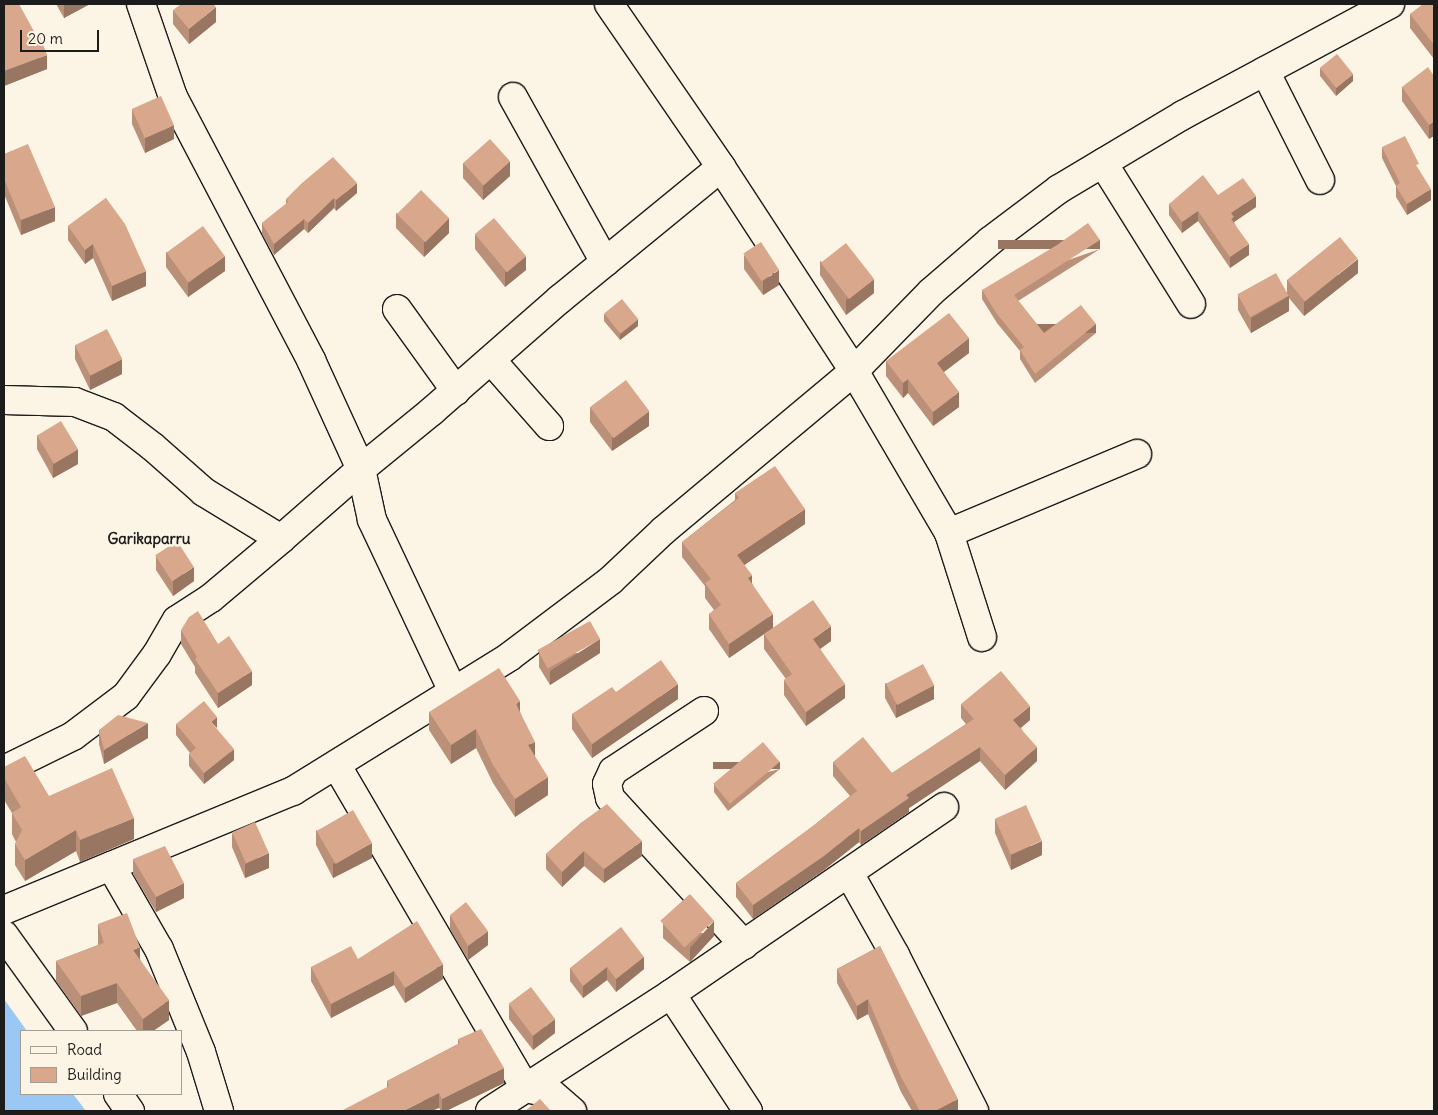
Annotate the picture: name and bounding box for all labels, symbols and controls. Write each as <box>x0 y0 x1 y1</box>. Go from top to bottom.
scale bar <box>22 20 101 52</box>
text: 20 m <box>28 29 63 48</box>
district label: Garikaparru <box>107 530 191 548</box>
legend <box>20 1030 182 1095</box>
text: Road <box>67 1040 102 1059</box>
text: Building <box>67 1065 122 1084</box>

